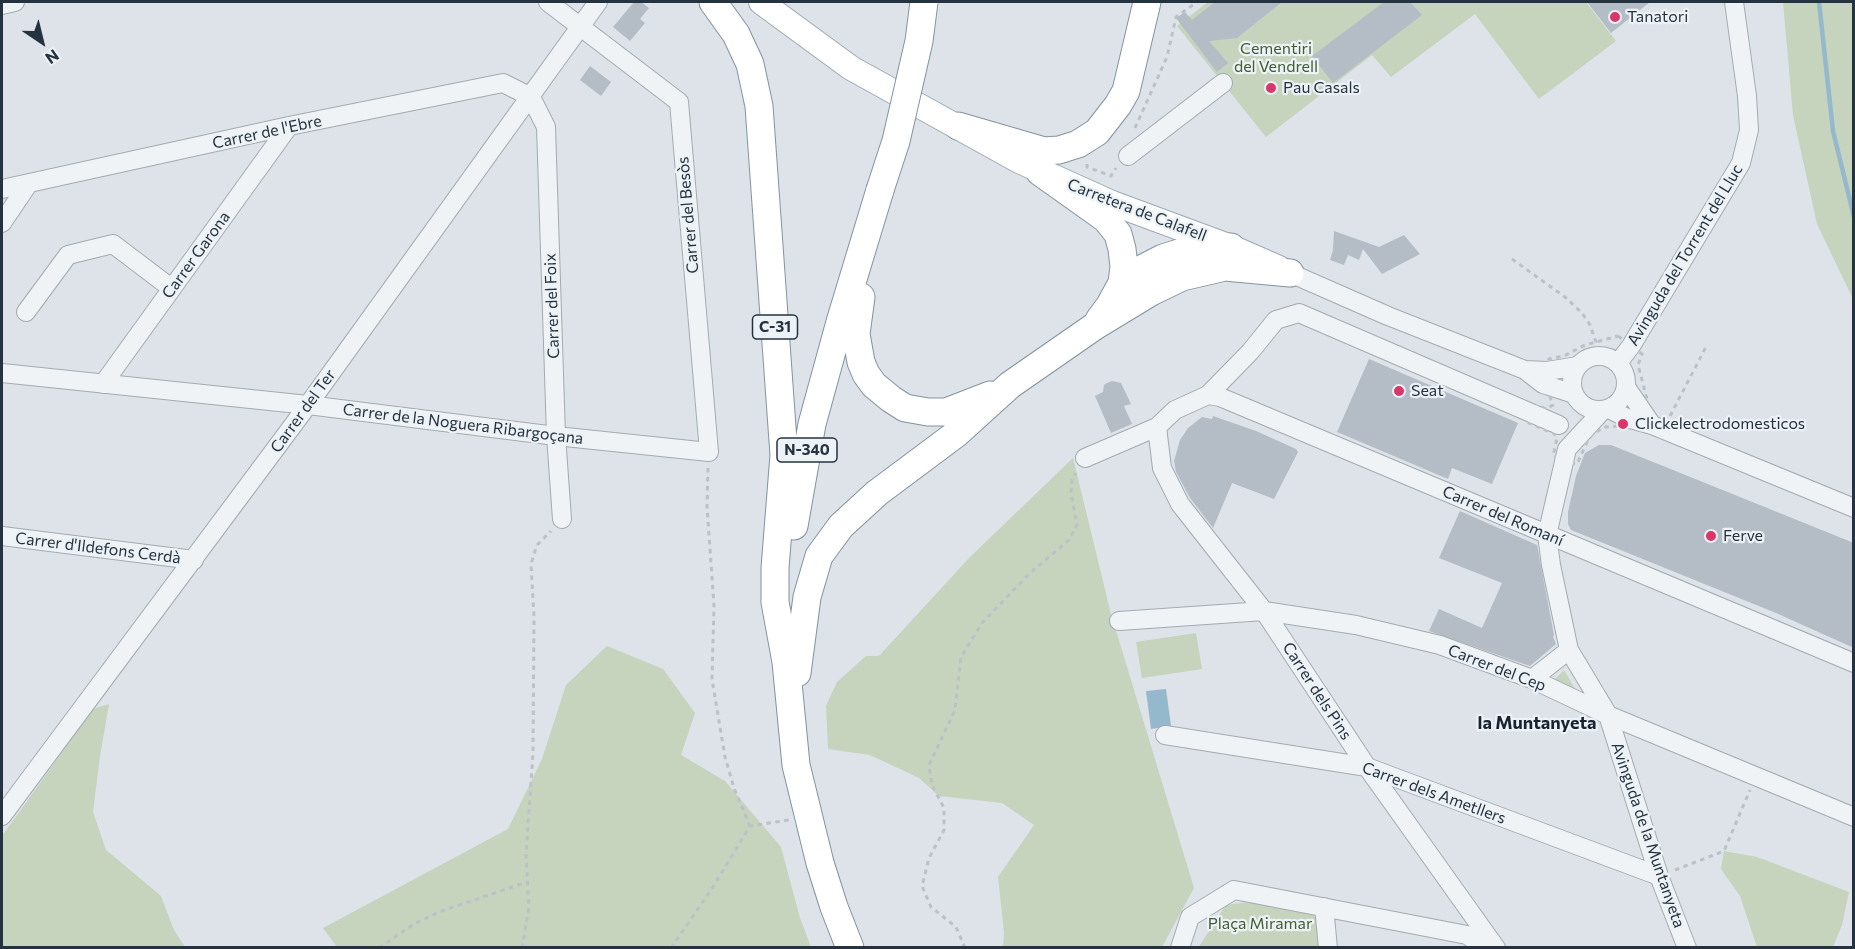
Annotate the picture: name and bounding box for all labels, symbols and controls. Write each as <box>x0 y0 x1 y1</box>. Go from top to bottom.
place label: Tanatori <box>1627 7 1688 27</box>
marker: Tanatori <box>1608 10 1622 24</box>
north arrow <box>12 12 72 72</box>
park label: Cementiri del Vendrell <box>1234 39 1318 77</box>
text: N <box>42 46 63 68</box>
place label: Pau Casals <box>1283 78 1360 98</box>
marker: Pau Casals <box>1264 81 1278 95</box>
street label: Carrer de l'Ebre <box>211 111 323 153</box>
street label: Carrer del Besòs <box>673 156 703 274</box>
street label: Avinguda del Torrent del Lluc <box>1623 161 1747 349</box>
street label: Carretera de Calafell <box>1065 175 1209 245</box>
street label: Carrer Garona <box>158 208 234 302</box>
street label: Carrer del Foix <box>541 253 563 359</box>
road number: C-31 <box>752 315 798 339</box>
street label: Carrer del Ter <box>266 366 340 456</box>
place label: Seat <box>1411 381 1444 401</box>
marker: Seat <box>1392 384 1406 398</box>
street label: Carrer de la Noguera Ribargoçana <box>342 400 584 448</box>
place label: Clickelectrodomesticos <box>1635 414 1805 434</box>
marker: Clickelectrodomesticos <box>1616 417 1630 431</box>
road number: N-340 <box>777 438 837 462</box>
street label: Carrer del Romaní <box>1439 482 1567 550</box>
place label: Ferve <box>1723 526 1763 546</box>
street label: Carrer d'Ildefons Cerdà <box>14 528 182 568</box>
marker: Ferve <box>1704 529 1718 543</box>
street label: Carrer dels Pins <box>1278 639 1356 743</box>
street label: Carrer del Cep <box>1445 641 1549 695</box>
district label: la Muntanyeta <box>1477 712 1597 734</box>
street label: Avinguda de la Muntanyeta <box>1607 740 1689 930</box>
street label: Carrer dels Ametllers <box>1359 758 1509 828</box>
park label: Plaça Miramar <box>1208 914 1312 934</box>

